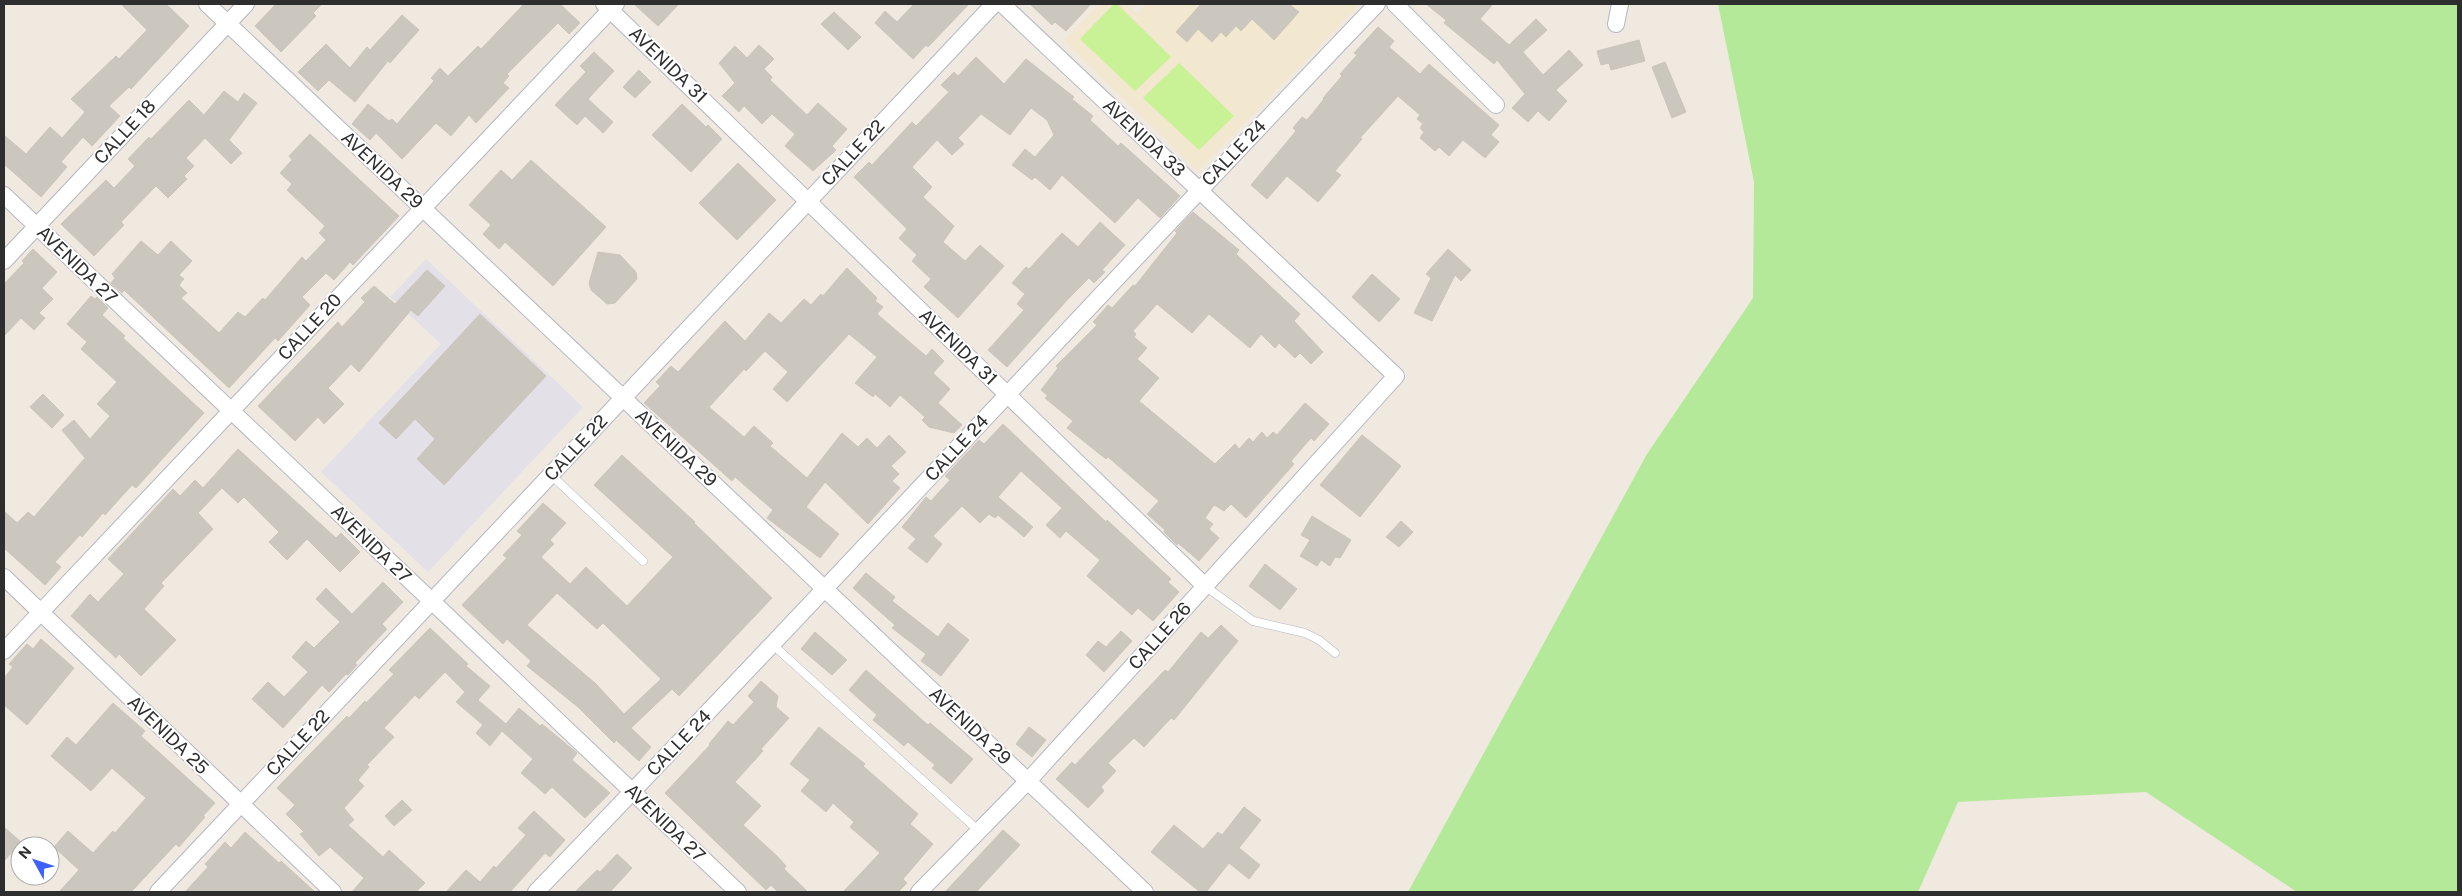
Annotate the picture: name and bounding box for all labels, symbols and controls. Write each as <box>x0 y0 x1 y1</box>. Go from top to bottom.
street label: AVENIDA 31 <box>625 22 712 107</box>
street label: AVENIDA 33 <box>1099 94 1190 181</box>
street label: CALLE 18 <box>90 95 160 168</box>
street label: CALLE 22 <box>817 115 889 190</box>
street label: CALLE 24 <box>1197 115 1270 190</box>
street label: AVENIDA 29 <box>337 127 427 213</box>
street label: AVENIDA 27 <box>33 221 122 308</box>
street label: CALLE 20 <box>274 289 346 364</box>
street label: AVENIDA 31 <box>915 304 1002 389</box>
street label: AVENIDA 29 <box>631 405 721 491</box>
street label: CALLE 22 <box>540 410 612 485</box>
street label: CALLE 24 <box>921 410 993 485</box>
street label: AVENIDA 27 <box>327 500 416 587</box>
street label: CALLE 26 <box>1124 598 1195 674</box>
street label: AVENIDA 29 <box>925 683 1015 769</box>
street label: AVENIDA 25 <box>124 691 213 778</box>
street label: CALLE 22 <box>262 705 334 780</box>
street label: CALLE 24 <box>642 705 715 780</box>
street label: AVENIDA 27 <box>621 779 710 866</box>
north arrow <box>10 836 60 886</box>
text: N <box>15 843 35 862</box>

